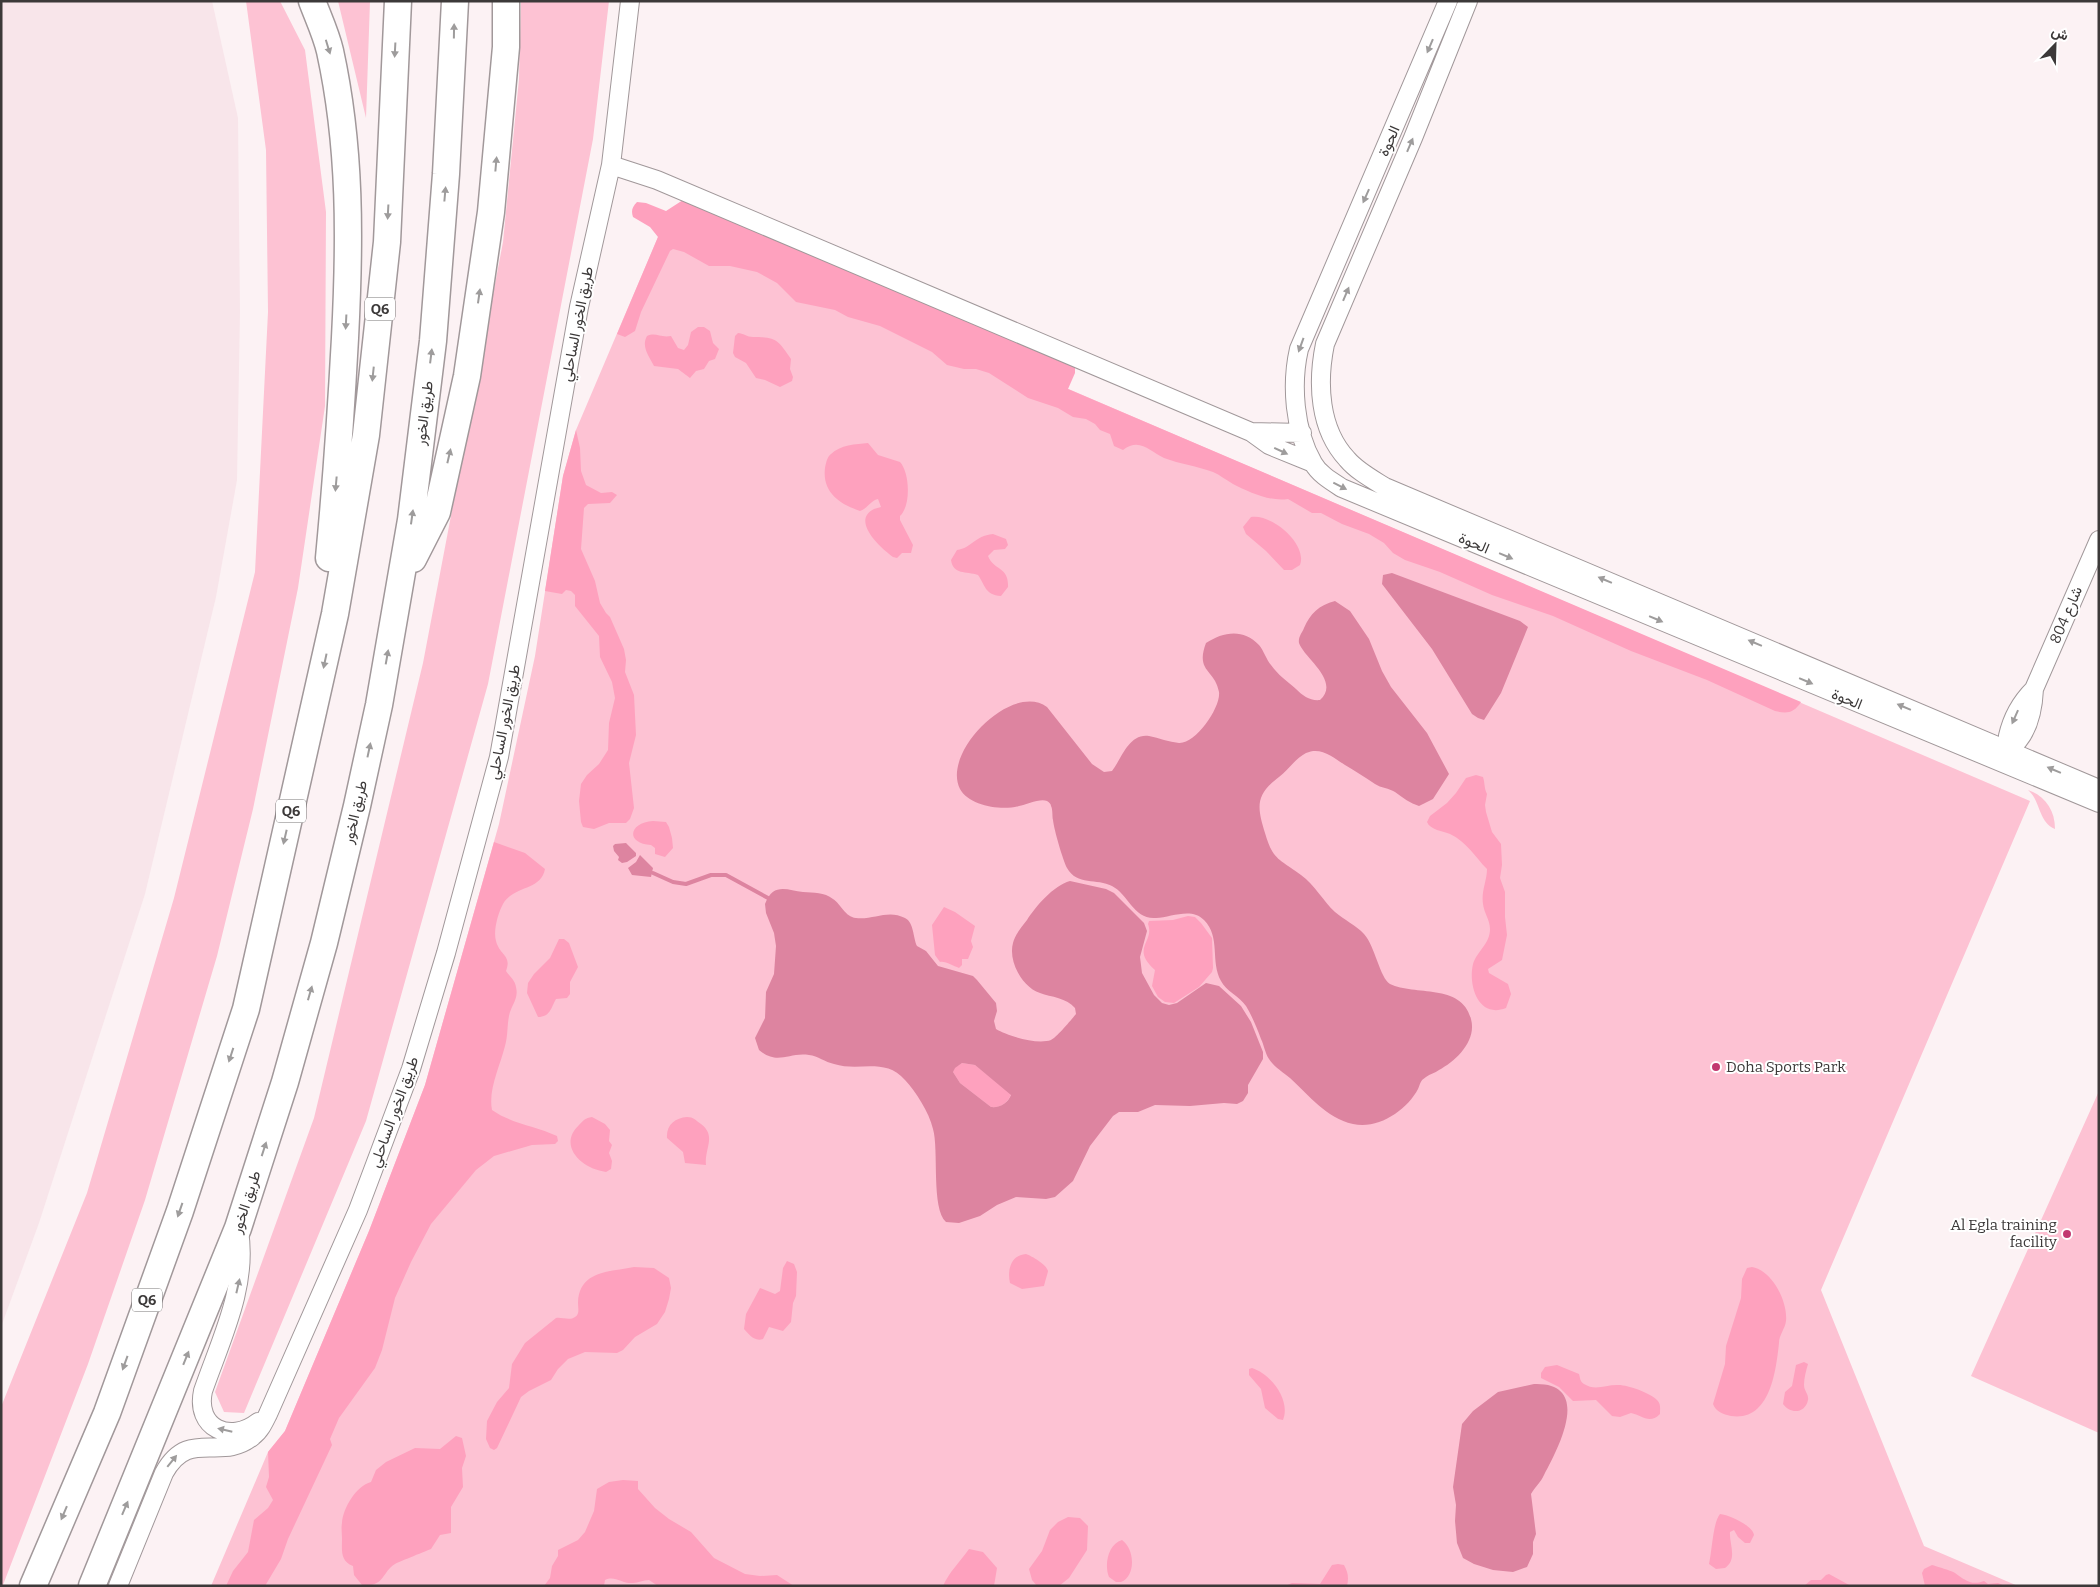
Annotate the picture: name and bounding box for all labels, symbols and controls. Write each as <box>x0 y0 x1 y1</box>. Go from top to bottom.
north arrow <box>2030 20 2080 70</box>
text: ش <box>2049 22 2071 45</box>
one-way arrow <box>450 23 458 39</box>
one-way arrow <box>1425 39 1433 53</box>
one-way arrow <box>325 40 333 55</box>
one-way arrow <box>391 42 399 58</box>
street label: الحوة <box>1374 123 1404 159</box>
one-way arrow <box>1407 138 1415 152</box>
one-way arrow <box>492 155 500 171</box>
one-way arrow <box>441 185 449 201</box>
one-way arrow <box>1361 189 1369 203</box>
one-way arrow <box>384 205 392 221</box>
street label: طريق الخور الساحلي <box>557 265 601 384</box>
one-way arrow <box>1342 287 1350 301</box>
one-way arrow <box>475 288 483 304</box>
road number: Q6 <box>365 298 395 320</box>
one-way arrow <box>341 314 349 330</box>
one-way arrow <box>1297 338 1305 353</box>
one-way arrow <box>427 347 435 363</box>
one-way arrow <box>369 366 377 382</box>
street label: طريق الخور <box>411 380 438 447</box>
one-way arrow <box>1273 447 1288 455</box>
one-way arrow <box>446 448 454 464</box>
one-way arrow <box>332 476 340 492</box>
one-way arrow <box>1333 482 1347 490</box>
one-way arrow <box>408 509 416 525</box>
street label: الحوة <box>1456 529 1492 557</box>
one-way arrow <box>1499 553 1513 561</box>
one-way arrow <box>1598 576 1612 584</box>
street label: شارع 804 <box>2046 583 2088 647</box>
one-way arrow <box>1649 615 1663 623</box>
one-way arrow <box>1748 639 1762 647</box>
one-way arrow <box>384 649 392 665</box>
one-way arrow <box>321 654 329 669</box>
street label: طريق الخور الساحلي <box>484 663 528 782</box>
one-way arrow <box>1799 678 1813 686</box>
street label: الحوة <box>1829 685 1865 713</box>
one-way arrow <box>1897 702 1911 710</box>
one-way arrow <box>2010 710 2018 724</box>
one-way arrow <box>365 743 373 758</box>
one-way arrow <box>2047 765 2061 773</box>
street label: طريق الخور <box>339 778 372 847</box>
road number: Q6 <box>276 799 306 822</box>
one-way arrow <box>281 829 289 845</box>
one-way arrow <box>306 985 314 1001</box>
one-way arrow <box>226 1048 234 1063</box>
street label: طريق الخور الساحلي <box>366 1054 426 1171</box>
place label: Doha Sports Park <box>1726 1058 1846 1076</box>
marker: Doha Sports Park <box>1710 1061 1722 1073</box>
one-way arrow <box>260 1141 268 1156</box>
street label: طريق الخور <box>227 1168 266 1237</box>
one-way arrow <box>176 1202 183 1217</box>
place label: Al Egla training facility <box>1951 1216 2057 1251</box>
marker: Al Egla training facility <box>2061 1228 2073 1240</box>
one-way arrow <box>234 1278 242 1293</box>
road number: Q6 <box>132 1288 162 1312</box>
one-way arrow <box>182 1350 190 1365</box>
one-way arrow <box>121 1355 128 1370</box>
one-way arrow <box>217 1426 233 1434</box>
one-way arrow <box>167 1455 178 1468</box>
one-way arrow <box>121 1501 129 1516</box>
one-way arrow <box>59 1506 67 1520</box>

